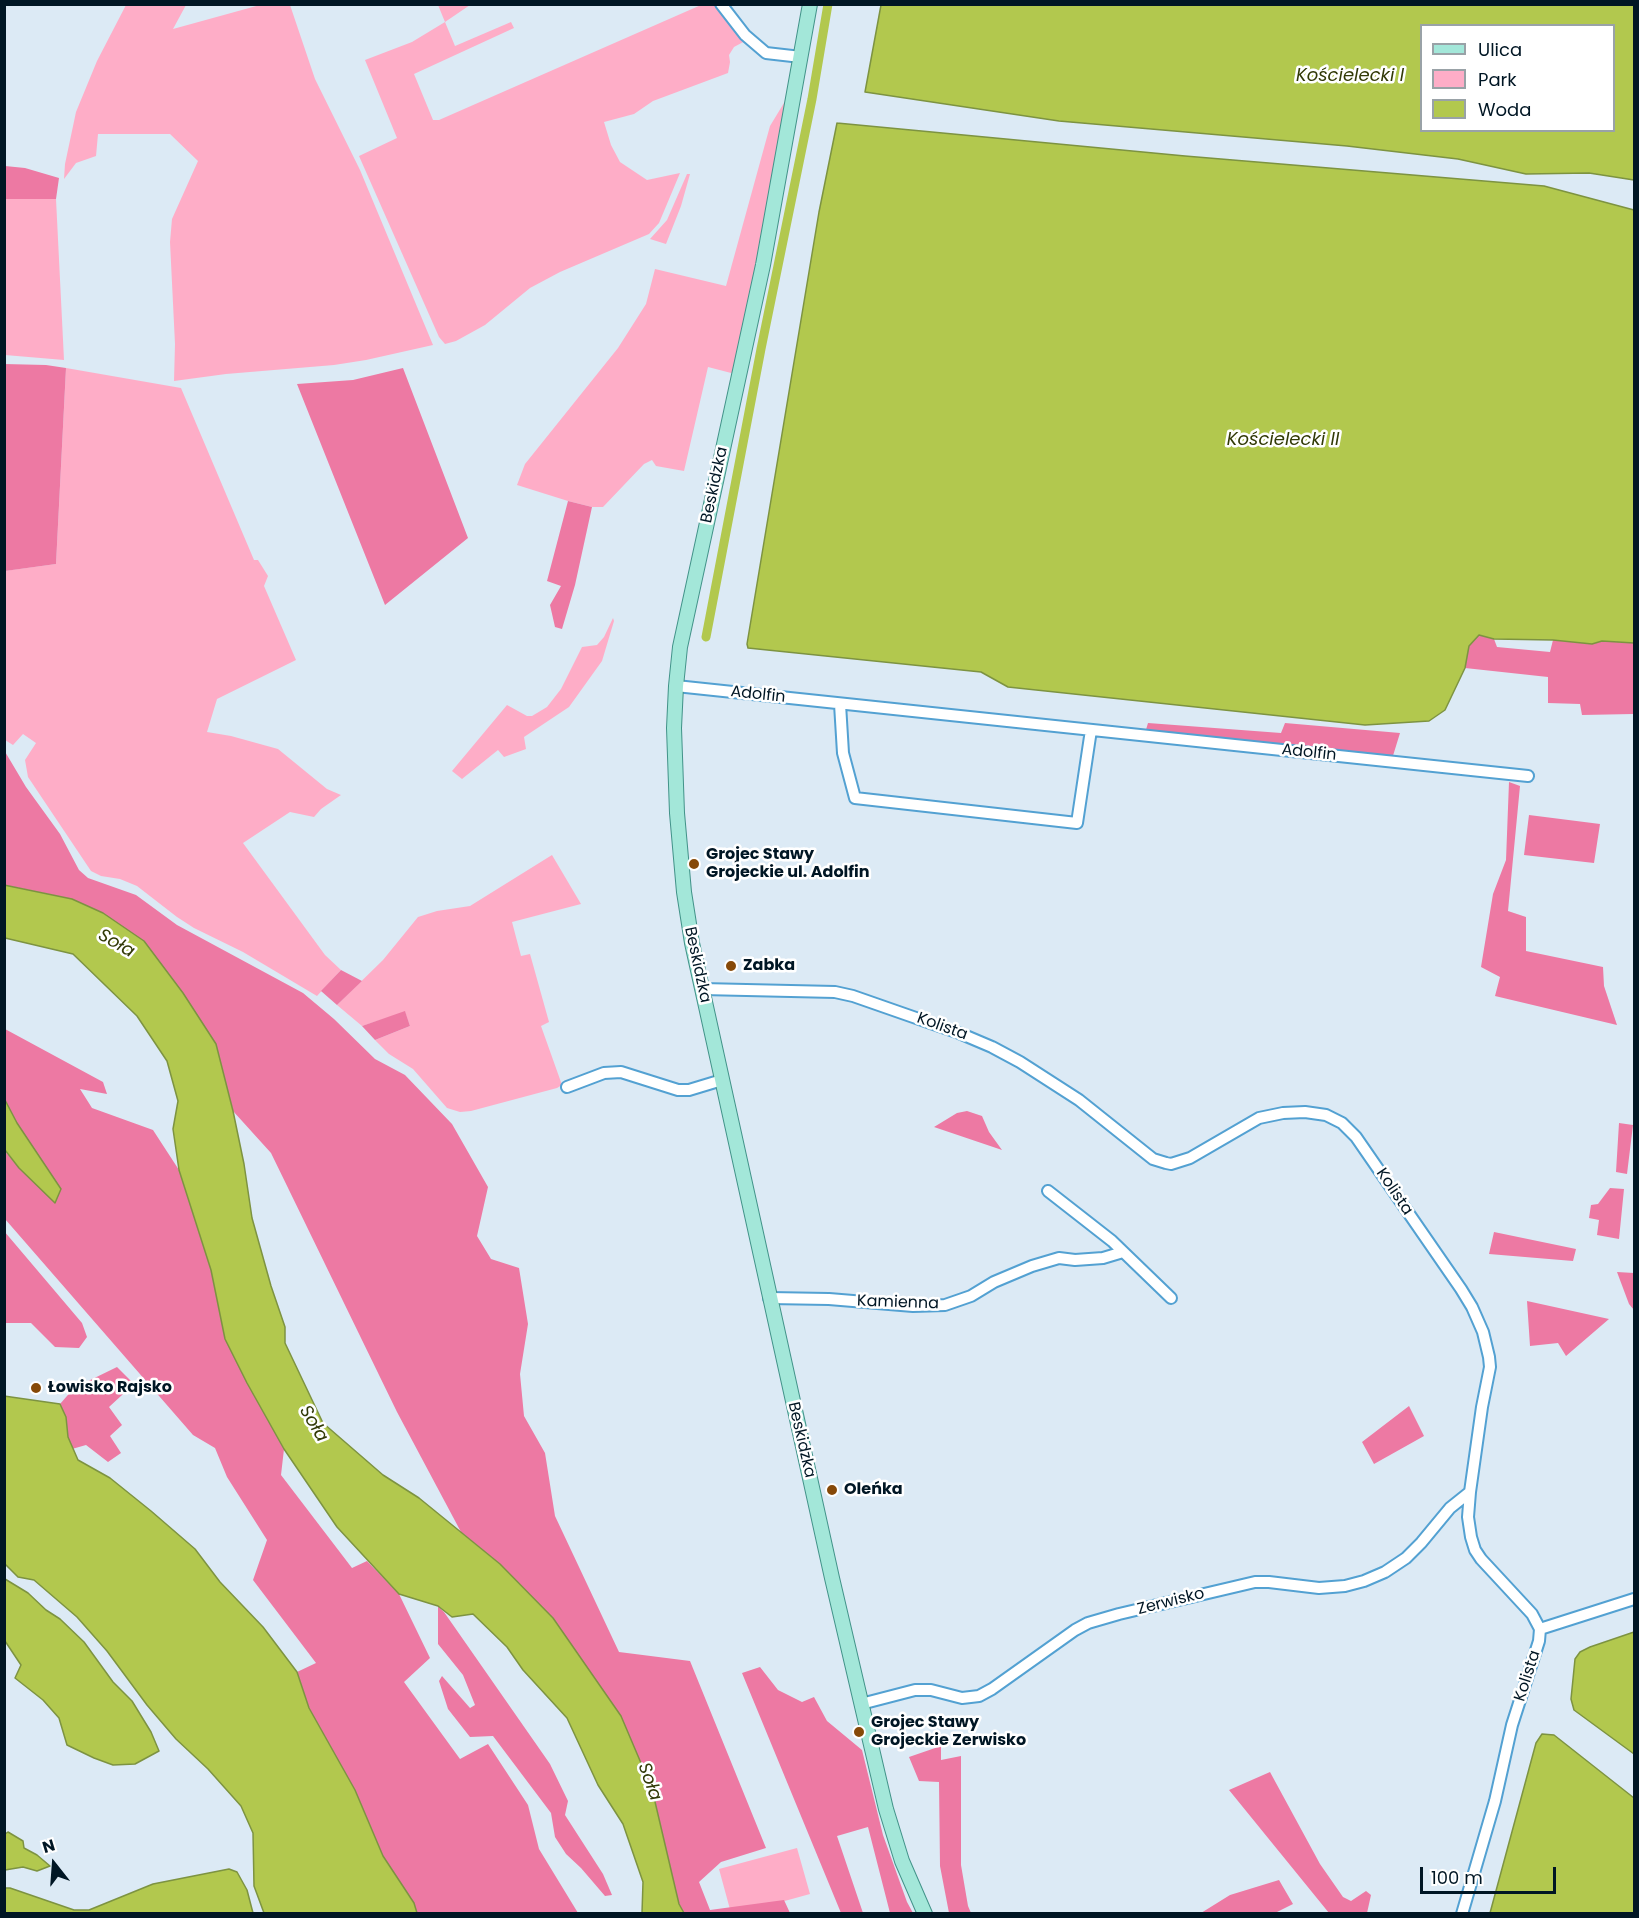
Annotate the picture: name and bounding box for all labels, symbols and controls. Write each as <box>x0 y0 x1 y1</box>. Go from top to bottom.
legend <box>1420 24 1615 132</box>
text: Ulica <box>1478 37 1522 62</box>
water label: Kościelecki I <box>1296 65 1404 87</box>
text: Park <box>1478 67 1517 92</box>
text: Woda <box>1478 97 1531 122</box>
water label: Kościelecki II <box>1227 429 1339 451</box>
street label: Beskidzka <box>698 445 732 525</box>
street label: Adolfin <box>730 683 786 707</box>
street label: Adolfin <box>1281 741 1337 765</box>
place label: Grojec Stawy Grojeckie ul. Adolfin <box>706 845 870 883</box>
marker: Grojec Stawy Grojeckie ul. Adolfin <box>687 857 701 871</box>
water label: Soła <box>94 925 138 963</box>
street label: Beskidzka <box>680 925 714 1005</box>
place label: Zabka <box>743 956 795 976</box>
marker: Zabka <box>724 959 738 973</box>
street label: Kolista <box>914 1009 970 1045</box>
street label: Kolista <box>1371 1165 1417 1219</box>
street label: Kamienna <box>857 1292 939 1314</box>
place label: Łowisko Rajsko <box>48 1378 172 1398</box>
marker: Łowisko Rajsko <box>29 1381 43 1395</box>
street label: Beskidzka <box>783 1400 819 1480</box>
water label: Soła <box>294 1402 332 1446</box>
place label: Oleńka <box>844 1480 903 1500</box>
marker: Oleńka <box>825 1483 839 1497</box>
street label: Zerwisko <box>1135 1584 1207 1620</box>
street label: Kolista <box>1511 1648 1545 1704</box>
place label: Grojec Stawy Grojeckie Zerwisko <box>871 1713 1026 1751</box>
marker: Grojec Stawy Grojeckie Zerwisko <box>852 1725 866 1739</box>
water label: Soła <box>632 1760 666 1804</box>
north arrow <box>24 1834 84 1894</box>
text: N <box>39 1834 58 1859</box>
scale bar <box>1423 1855 1560 1893</box>
text: 100 m <box>1431 1865 1483 1890</box>

